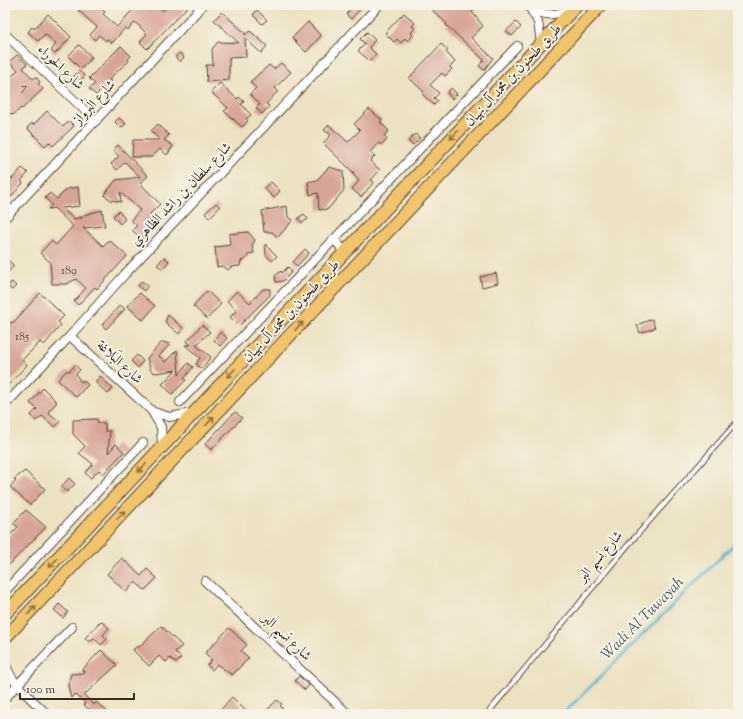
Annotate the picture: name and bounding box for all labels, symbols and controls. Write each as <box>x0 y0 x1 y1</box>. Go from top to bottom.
street label: طريق طحنون بن محمد آل نهيان <box>461 20 567 132</box>
street label: شارع الحوراء <box>32 41 88 95</box>
street label: شارع البُرواز <box>65 73 121 131</box>
house number: 7 <box>21 79 27 97</box>
one-way arrow <box>449 130 459 140</box>
street label: شارع سلطان بن راشد الظاهري <box>127 138 237 251</box>
street label: طريق طحنون بن محمد آل نهيان <box>239 256 345 368</box>
house number: 189 <box>61 262 77 280</box>
one-way arrow <box>294 321 304 331</box>
house number: 185 <box>15 328 29 346</box>
street label: شارع البَلاغة <box>91 335 148 390</box>
one-way arrow <box>226 368 236 378</box>
one-way arrow <box>205 416 215 426</box>
one-way arrow <box>137 463 146 473</box>
one-way arrow <box>116 510 126 520</box>
street label: شارع نسيم البر <box>572 527 630 590</box>
one-way arrow <box>48 558 58 568</box>
water label: Wadi Al Tuwayah <box>597 572 690 665</box>
one-way arrow <box>27 605 37 615</box>
street label: شارع نسيم البر <box>254 608 315 668</box>
scale bar <box>20 675 134 701</box>
text: 100 m <box>26 681 55 699</box>

